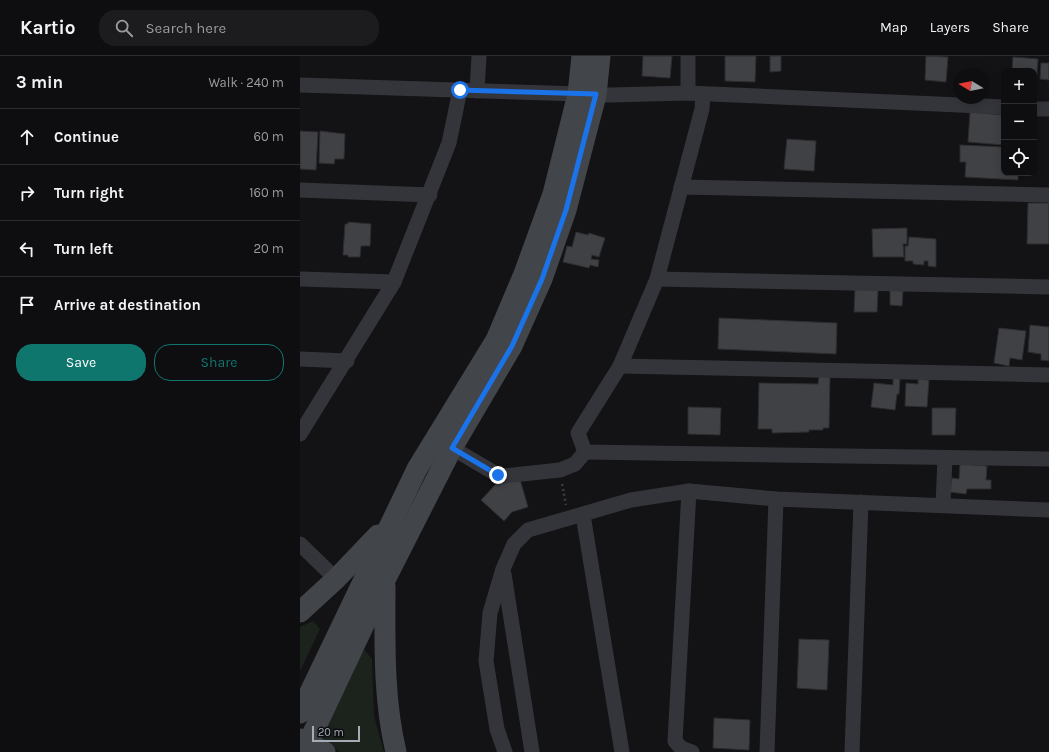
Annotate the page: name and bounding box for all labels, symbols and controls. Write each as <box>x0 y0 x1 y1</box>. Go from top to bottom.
search box <box>99 10 379 46</box>
text: Kartio <box>20 17 75 39</box>
icon: search <box>113 17 135 39</box>
text: Search here <box>145 19 226 37</box>
text: Map <box>880 19 908 36</box>
text: Layers <box>930 19 970 36</box>
text: Share <box>992 19 1029 36</box>
north arrow <box>953 68 989 104</box>
map controls <box>1001 68 1037 176</box>
button: + <box>1001 68 1037 104</box>
text: 3 min <box>16 72 63 92</box>
text: Walk · 240 m <box>208 75 284 90</box>
route start <box>451 81 469 99</box>
button: − <box>1001 104 1037 140</box>
icon: ahead <box>16 126 38 148</box>
text: Continue <box>54 128 119 146</box>
text: 60 m <box>254 129 284 144</box>
button: locate <box>1001 140 1037 176</box>
icon: right <box>16 182 38 204</box>
text: Turn right <box>54 184 124 202</box>
text: 160 m <box>249 185 284 200</box>
icon: left <box>16 238 38 260</box>
text: Turn left <box>54 240 113 258</box>
text: 20 m <box>254 241 284 256</box>
icon: arrive <box>16 294 38 316</box>
text: Arrive at destination <box>54 296 201 314</box>
button: Save <box>16 344 146 381</box>
button: Share <box>154 344 284 381</box>
route end <box>489 466 507 484</box>
scale bar <box>312 724 360 743</box>
text: 20 m <box>318 726 344 739</box>

